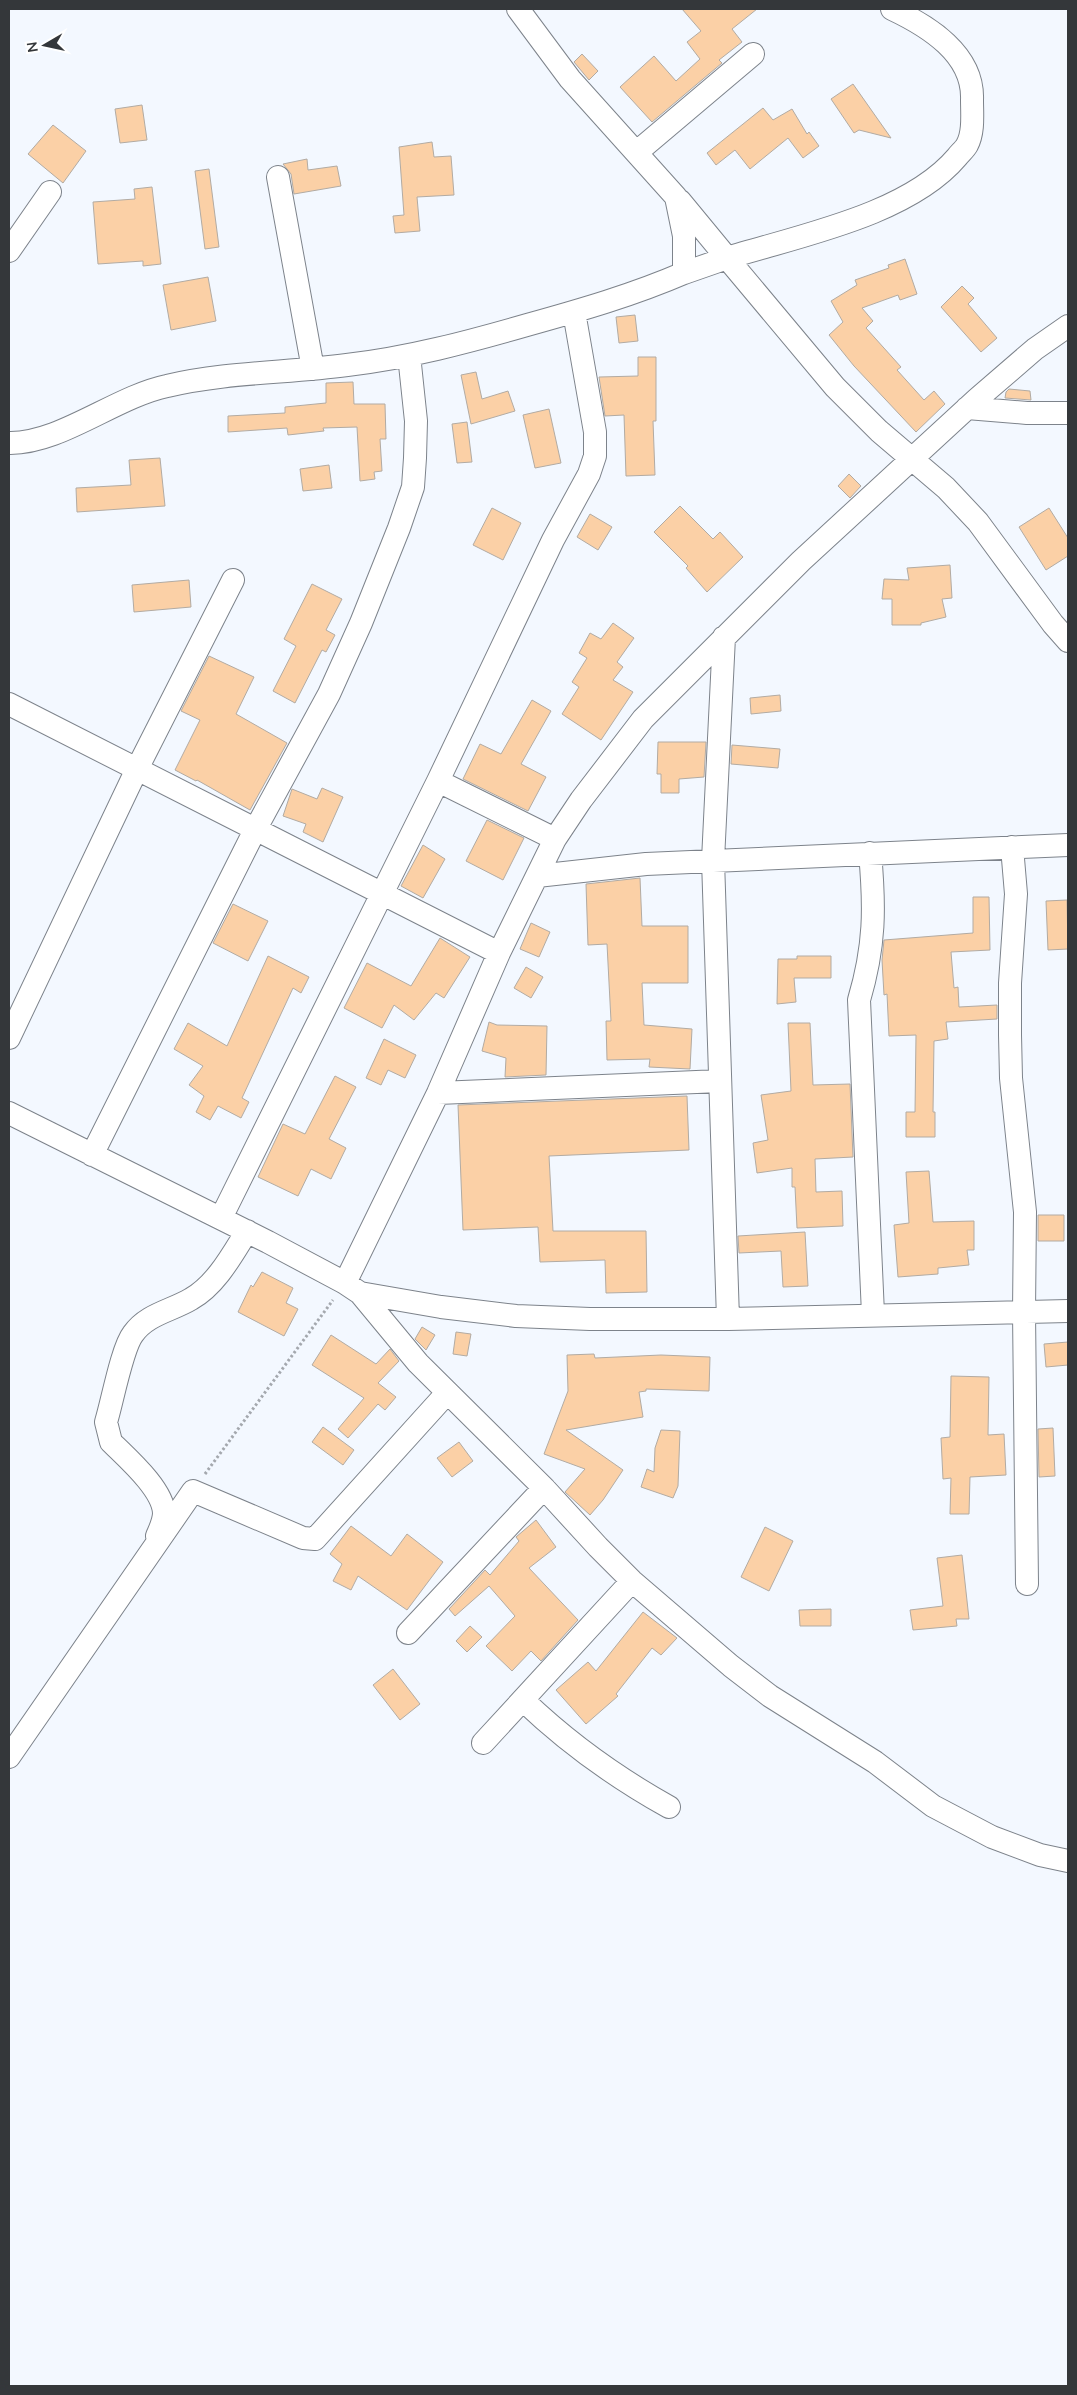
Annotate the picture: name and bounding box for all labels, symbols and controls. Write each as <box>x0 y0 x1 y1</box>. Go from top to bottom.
north arrow <box>20 20 70 70</box>
text: N <box>22 40 42 54</box>

